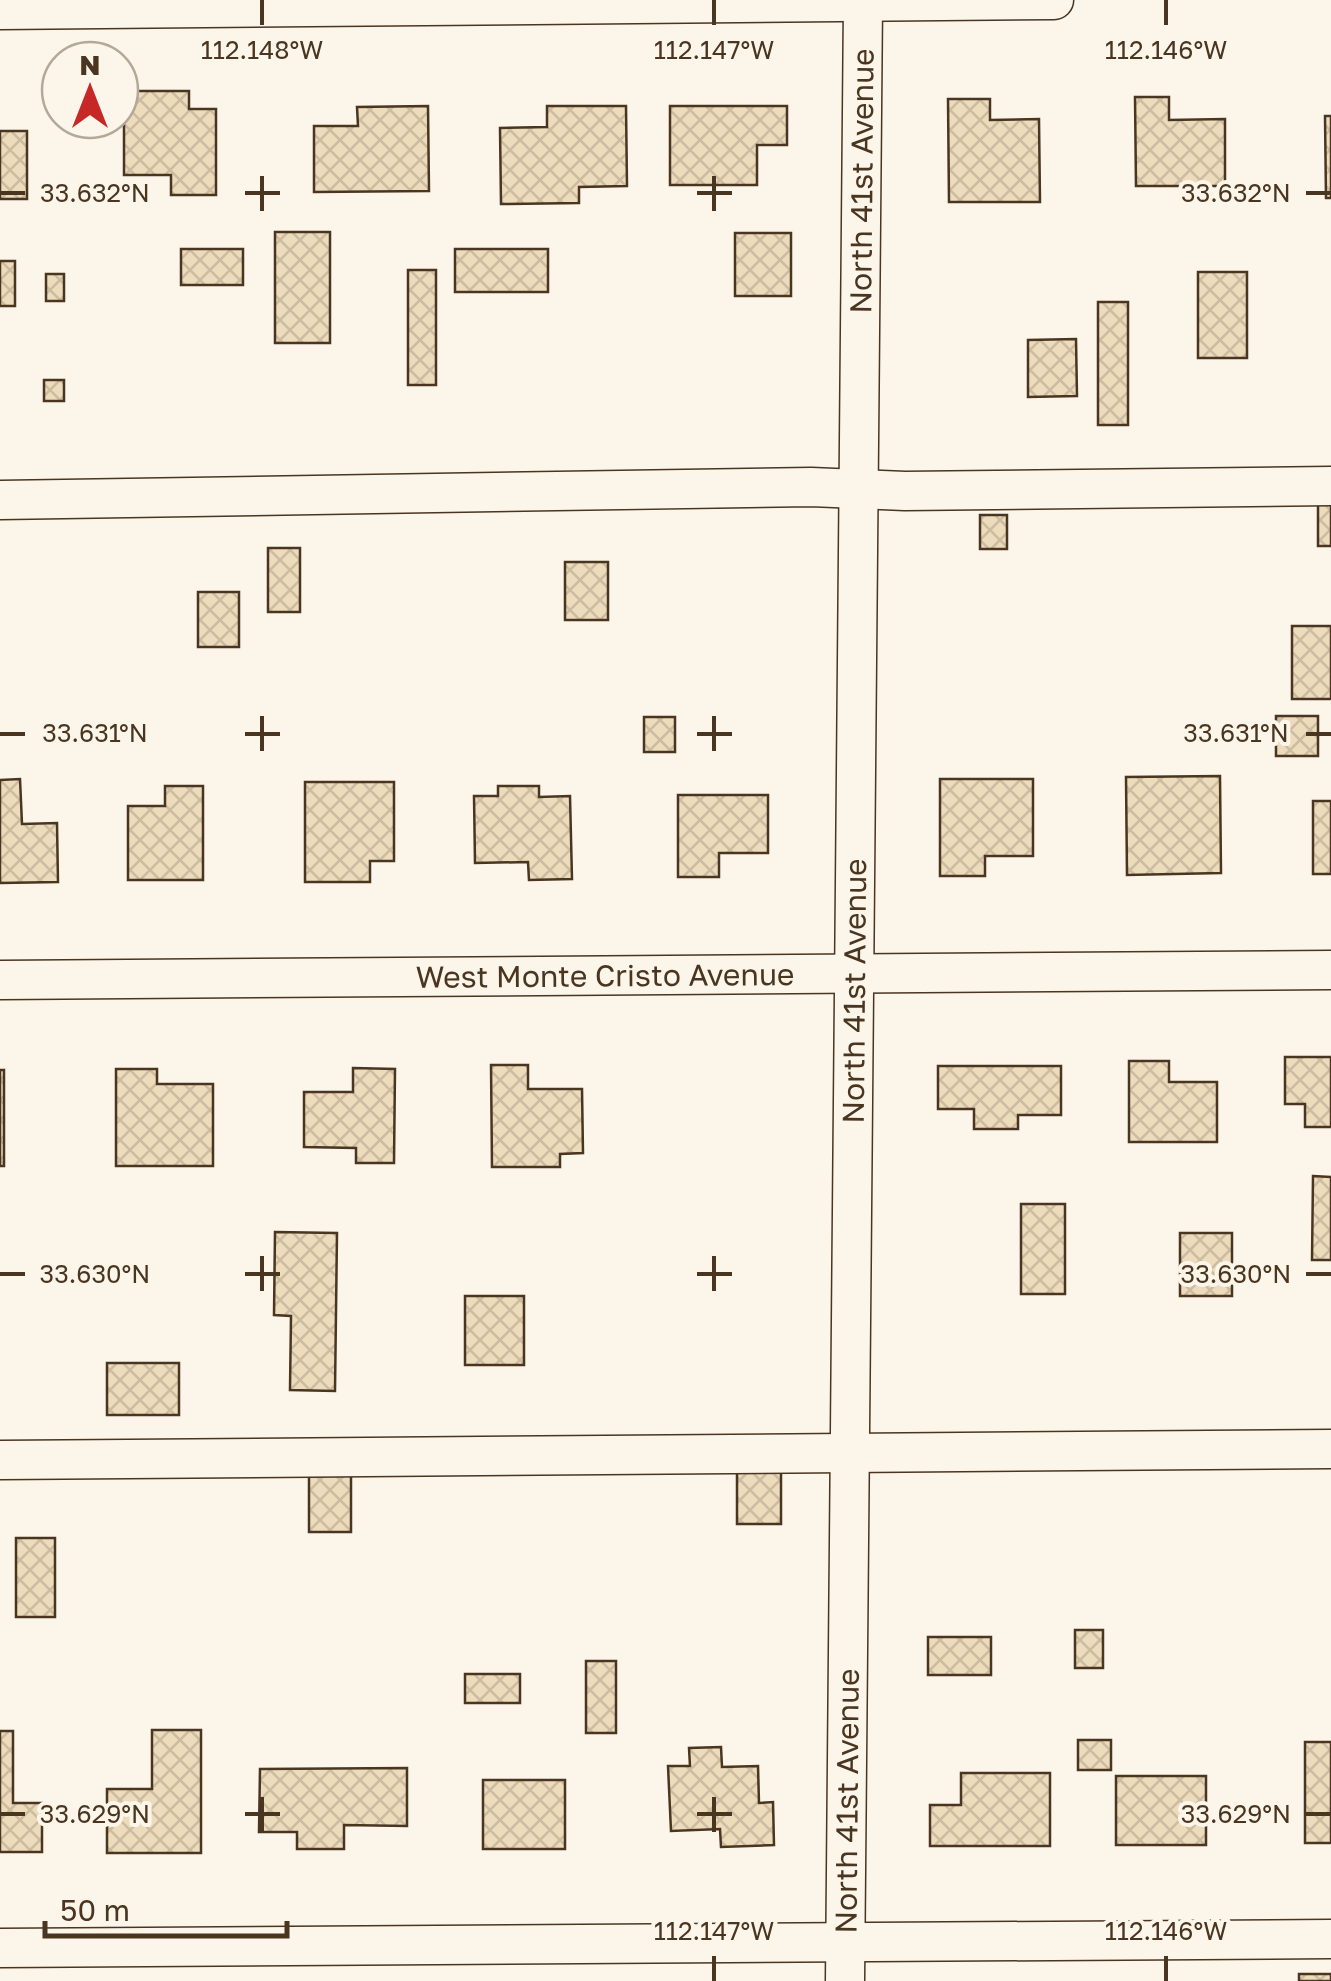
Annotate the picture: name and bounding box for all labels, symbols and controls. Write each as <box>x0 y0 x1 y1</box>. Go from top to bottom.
text: 112.148°W <box>201 34 323 65</box>
text: 112.147°W <box>654 34 774 65</box>
text: 112.146°W <box>1105 34 1227 65</box>
north arrow <box>40 40 140 140</box>
text: N <box>79 48 101 81</box>
street label: North 41st Avenue <box>842 48 881 314</box>
text: 33.632°N <box>40 177 150 208</box>
text: 33.632°N <box>1181 177 1291 208</box>
text: 33.631°N <box>42 717 148 748</box>
text: 33.631°N <box>1183 717 1289 748</box>
street label: North 41st Avenue <box>835 858 873 1124</box>
street label: West Monte Cristo Avenue <box>415 956 795 995</box>
text: 33.630°N <box>40 1258 150 1289</box>
text: 33.630°N <box>1181 1258 1291 1289</box>
street label: North 41st Avenue <box>827 1668 866 1934</box>
text: 33.629°N <box>40 1798 150 1829</box>
text: 33.629°N <box>1181 1798 1291 1829</box>
scale bar <box>45 1876 288 1938</box>
text: 50 m <box>60 1892 130 1928</box>
text: 112.147°W <box>654 1915 774 1946</box>
text: 112.146°W <box>1105 1915 1227 1946</box>

